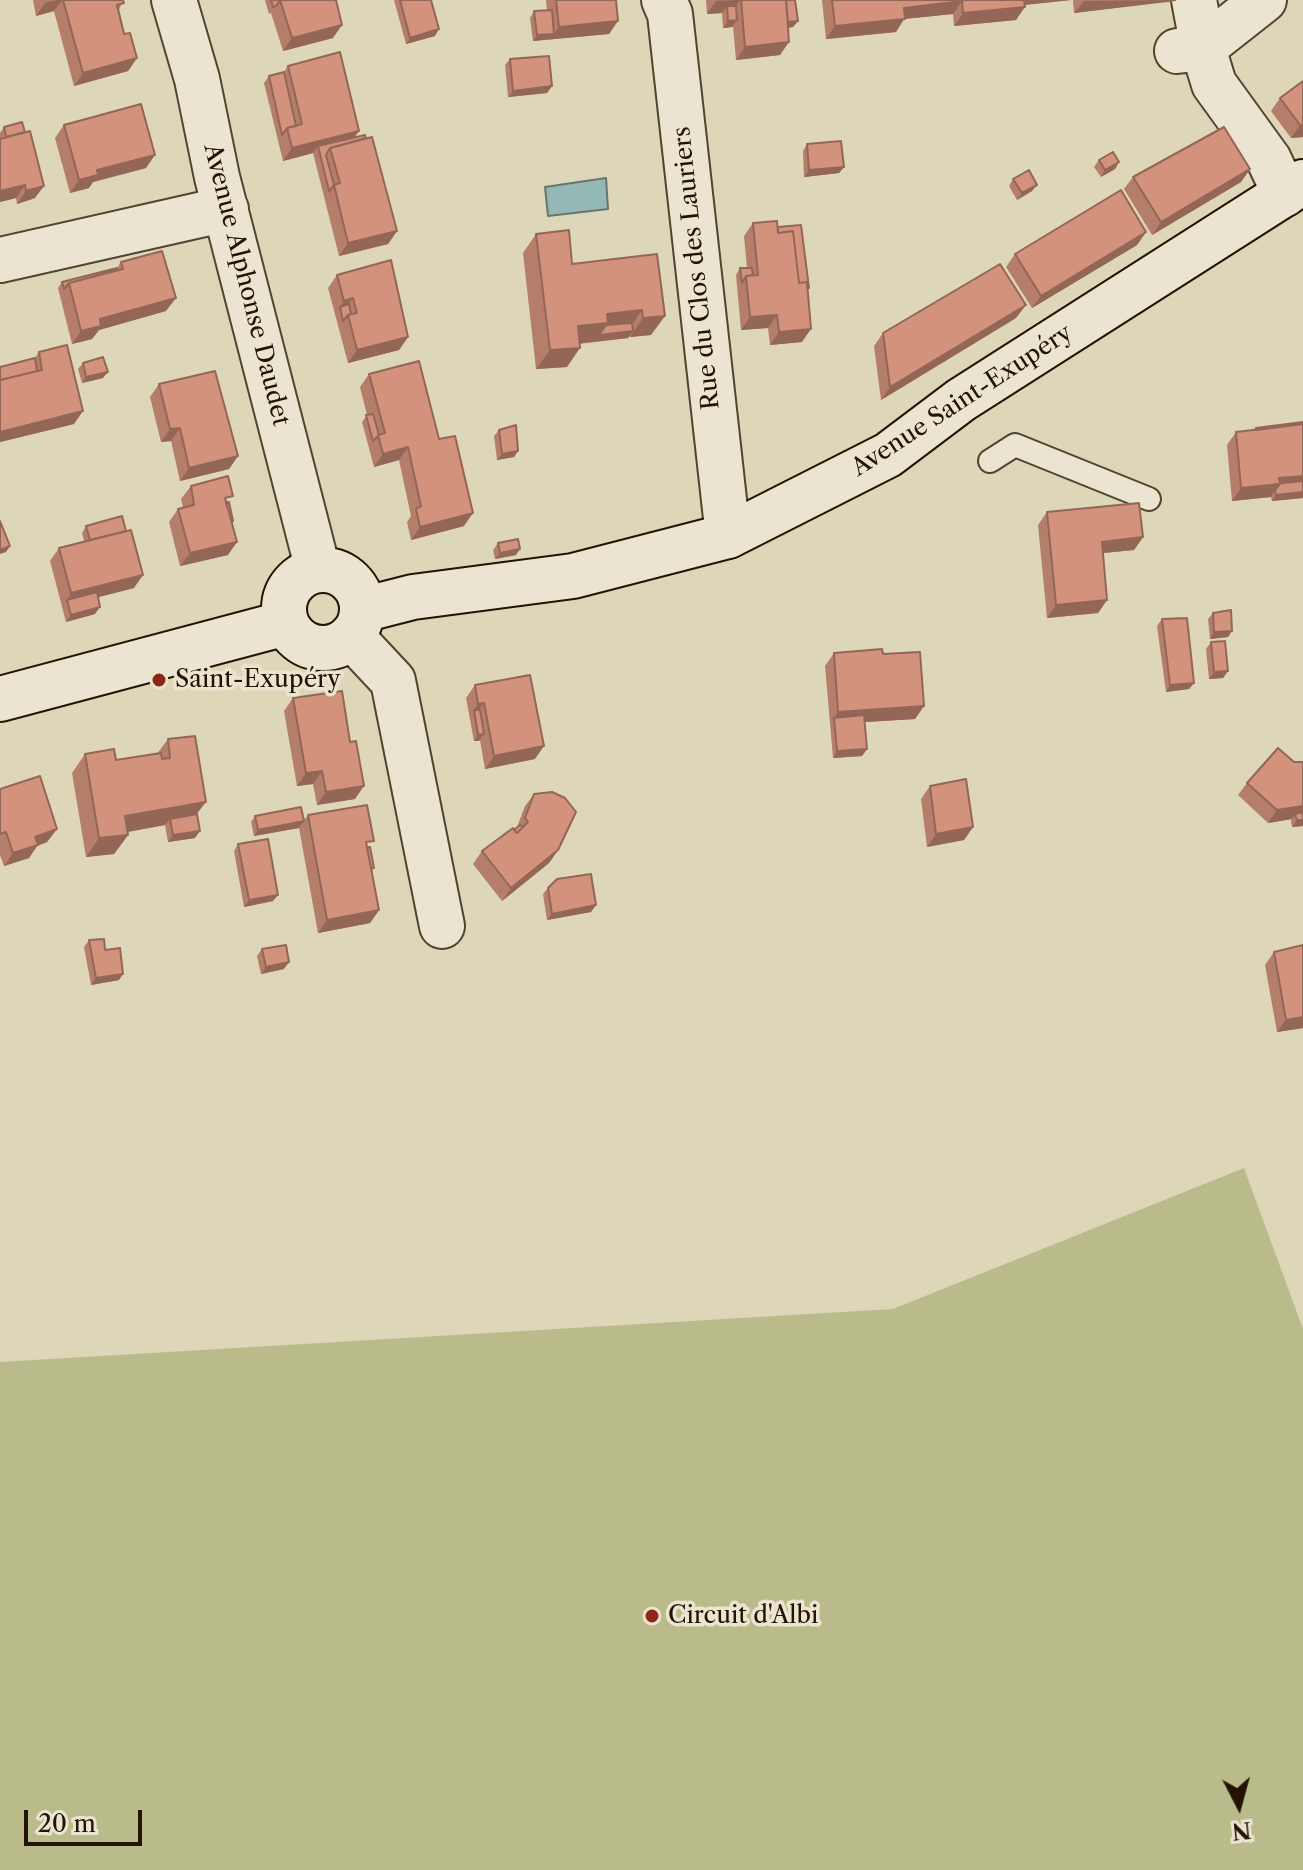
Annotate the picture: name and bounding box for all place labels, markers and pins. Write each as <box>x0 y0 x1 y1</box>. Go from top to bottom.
place label: Saint-Exupéry <box>175 666 341 694</box>
marker: Saint-Exupéry <box>150 671 168 689</box>
place label: Circuit d'Albi <box>668 1602 818 1630</box>
marker: Circuit d'Albi <box>643 1607 661 1625</box>

